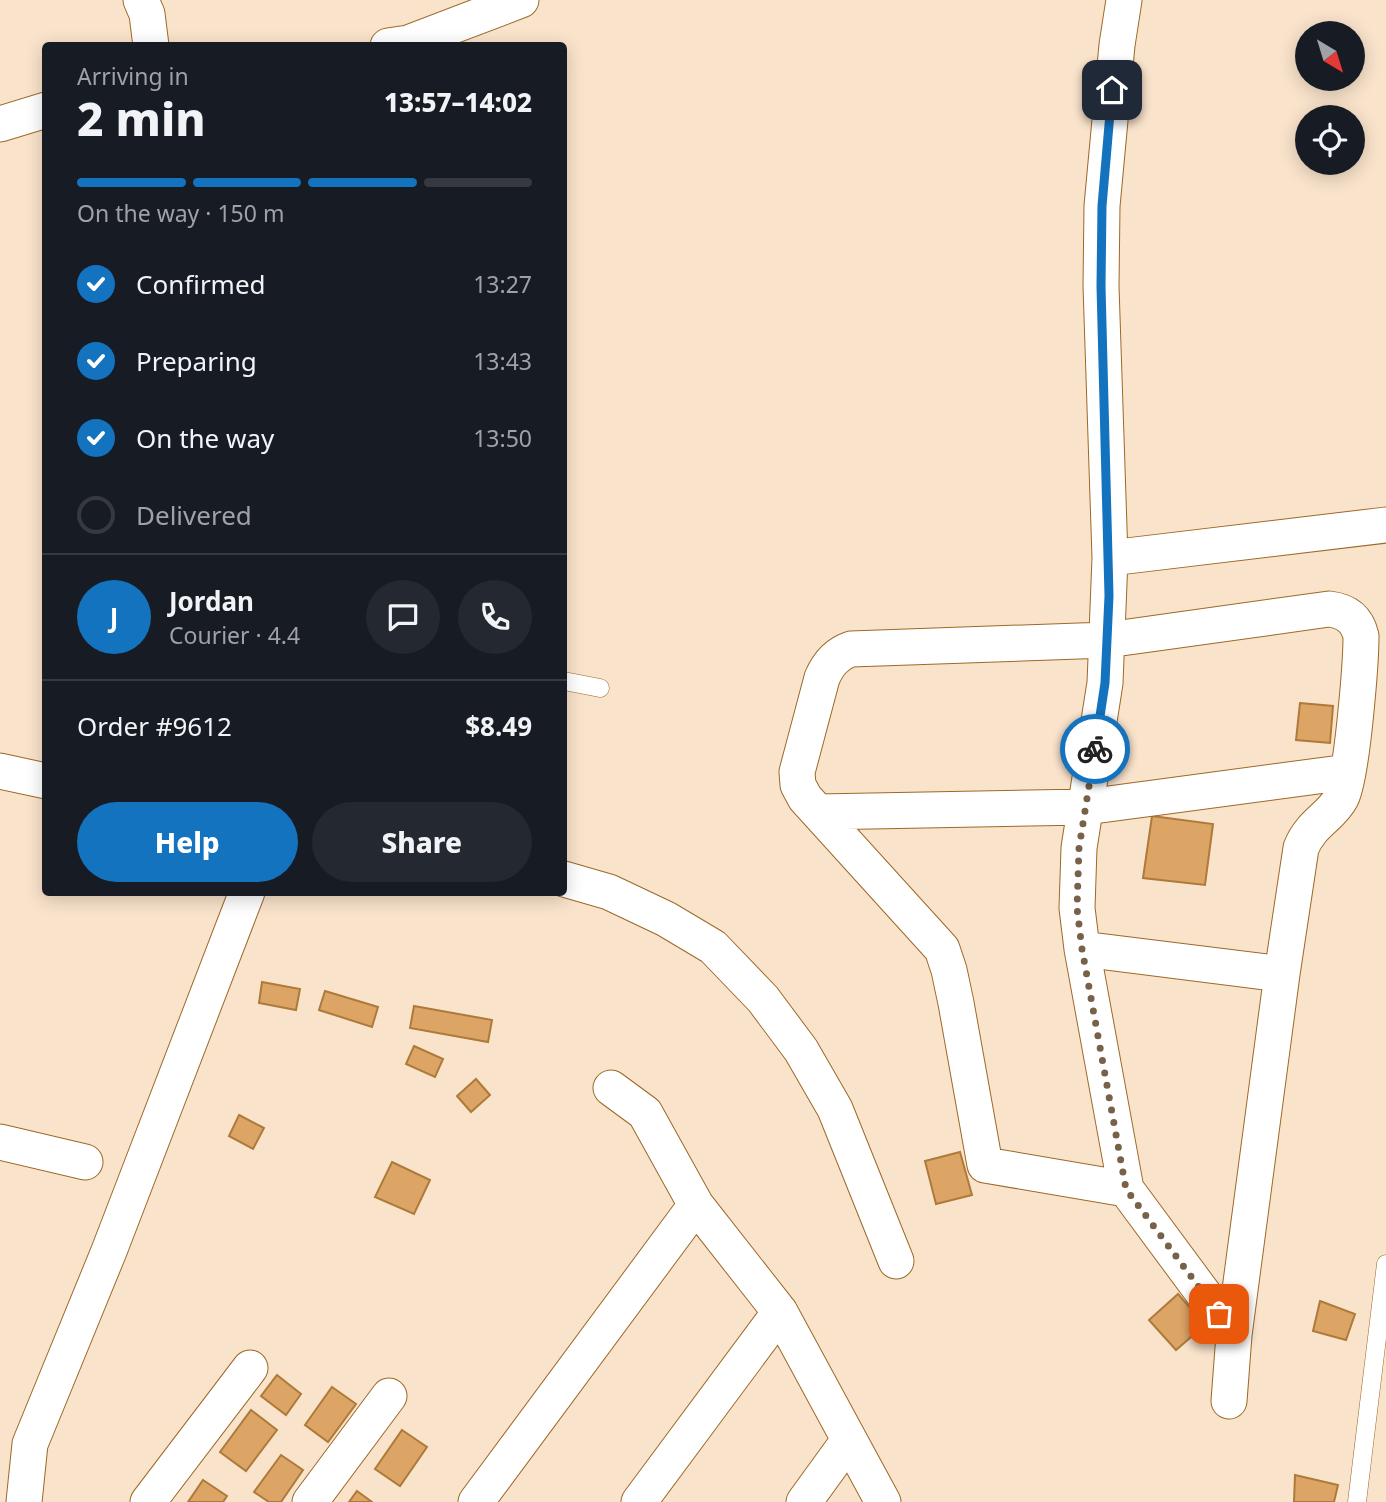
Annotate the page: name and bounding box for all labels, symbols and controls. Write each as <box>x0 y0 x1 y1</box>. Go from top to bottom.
north arrow <box>1295 21 1365 91</box>
map controls <box>1295 21 1365 175</box>
text: Arriving in <box>77 60 189 92</box>
pin <box>1082 60 1142 120</box>
icon: home <box>1093 71 1131 109</box>
text: 13:57–14:02 <box>384 84 532 120</box>
text: 2 min <box>77 87 206 149</box>
button: locate <box>1295 105 1365 175</box>
text: On the way · 150 m <box>77 197 284 229</box>
icon: check <box>77 265 115 303</box>
text: Confirmed <box>136 266 266 302</box>
text: 13:27 <box>473 268 532 300</box>
icon: check <box>77 342 115 380</box>
text: Preparing <box>136 343 257 379</box>
text: 13:43 <box>473 345 532 377</box>
icon: check <box>77 419 115 457</box>
text: On the way <box>136 420 274 456</box>
text: 13:50 <box>473 422 532 454</box>
text: Delivered <box>136 497 252 533</box>
button: chat <box>366 580 440 654</box>
button: phone <box>458 580 532 654</box>
text: Jordan <box>169 583 254 619</box>
text: J <box>110 599 118 635</box>
text: Courier · 4.4 <box>169 619 300 651</box>
text: Order #9612 <box>77 708 232 744</box>
text: $8.49 <box>465 708 532 744</box>
courier <box>1060 714 1130 784</box>
icon: bike <box>1076 730 1114 768</box>
button: Help <box>77 802 298 882</box>
button: Share <box>312 802 532 882</box>
pin <box>1189 1284 1249 1344</box>
icon: bag <box>1200 1295 1238 1333</box>

